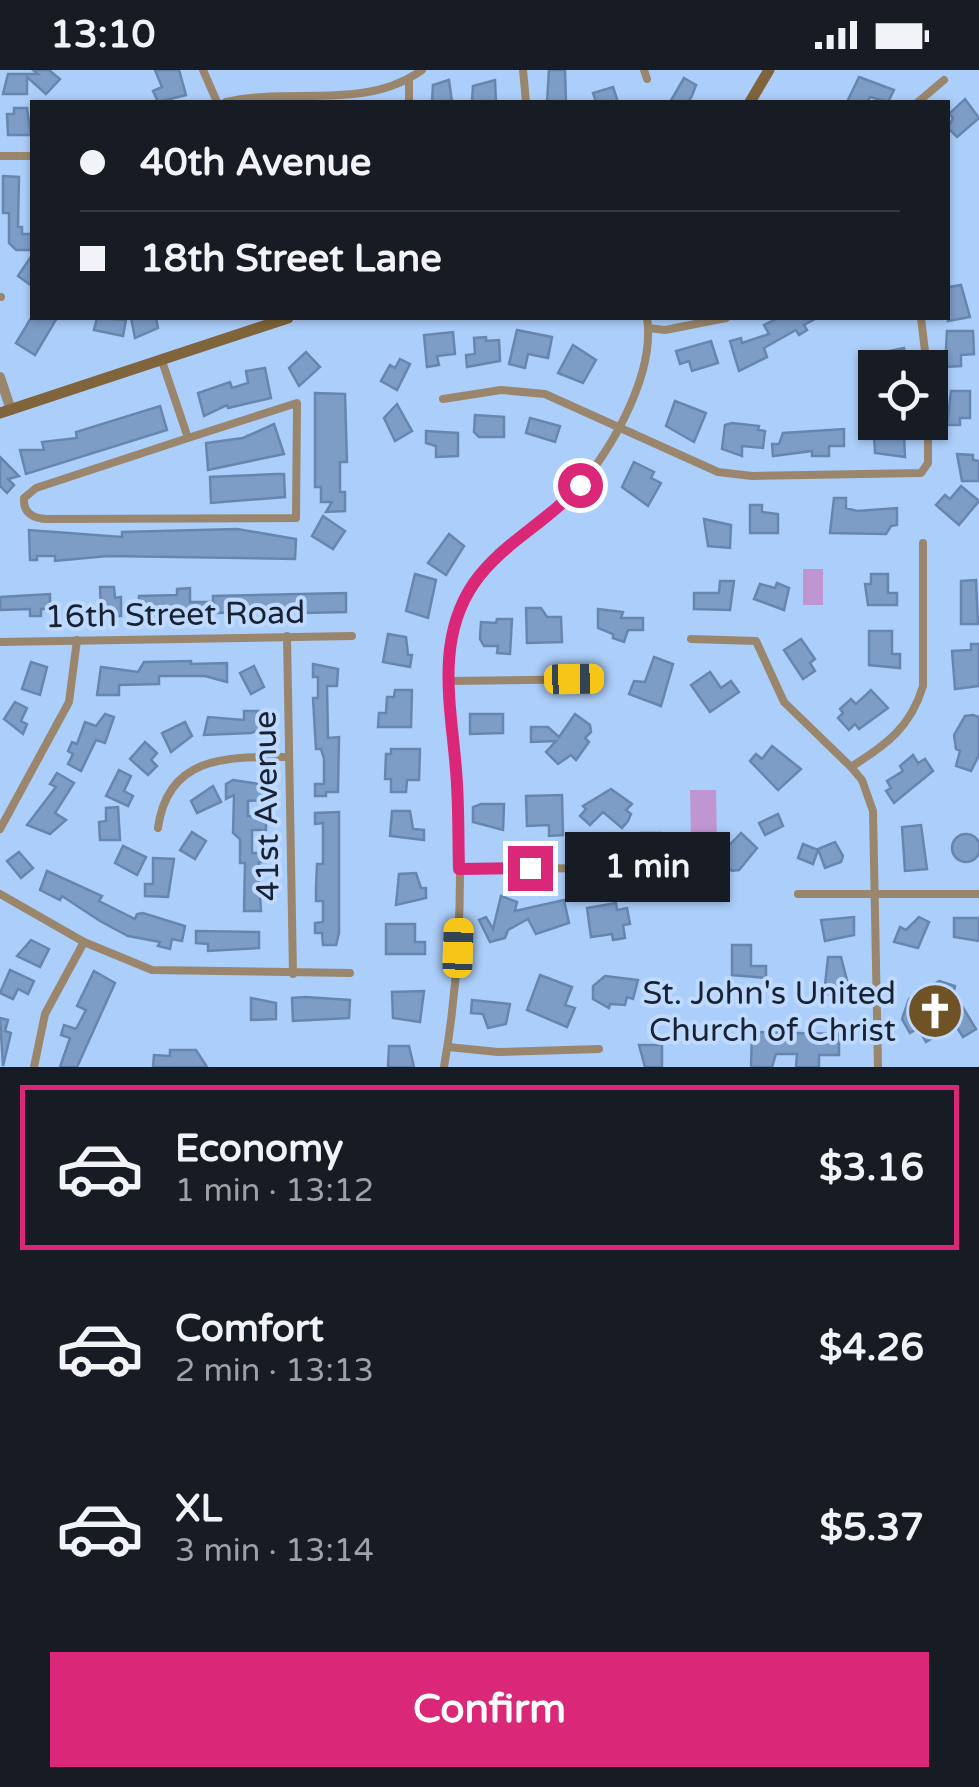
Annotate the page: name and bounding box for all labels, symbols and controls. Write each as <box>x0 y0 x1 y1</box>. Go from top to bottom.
text: 13:10 <box>50 12 155 58</box>
text: 40th Avenue <box>140 140 371 186</box>
text: 18th Street Lane <box>140 236 442 282</box>
map controls <box>858 350 948 440</box>
button: locate <box>858 350 948 440</box>
route start <box>558 463 603 508</box>
street label: 16th Street Road <box>44 594 306 636</box>
car <box>544 663 604 695</box>
street label: 41st Avenue <box>246 710 288 902</box>
callout: 1 min <box>565 833 730 903</box>
route end <box>508 846 553 891</box>
text: 1 min <box>605 848 690 886</box>
car <box>442 917 474 979</box>
place label: St. John's United Church of Christ <box>643 975 896 1050</box>
church icon: St. John's United Church of Christ <box>905 981 965 1041</box>
icon: car <box>55 1123 145 1213</box>
text: Economy <box>175 1126 343 1172</box>
text: $3.16 <box>819 1145 924 1191</box>
text: 1 min · 13:12 <box>175 1172 374 1210</box>
icon: car <box>55 1303 145 1393</box>
text: Comfort <box>175 1306 324 1352</box>
text: $4.26 <box>819 1325 924 1371</box>
text: 2 min · 13:13 <box>175 1352 374 1390</box>
icon: car <box>55 1483 145 1573</box>
text: XL <box>175 1486 222 1532</box>
text: $5.37 <box>819 1505 924 1551</box>
text: 3 min · 13:14 <box>175 1532 374 1570</box>
button: Confirm <box>50 1652 929 1767</box>

